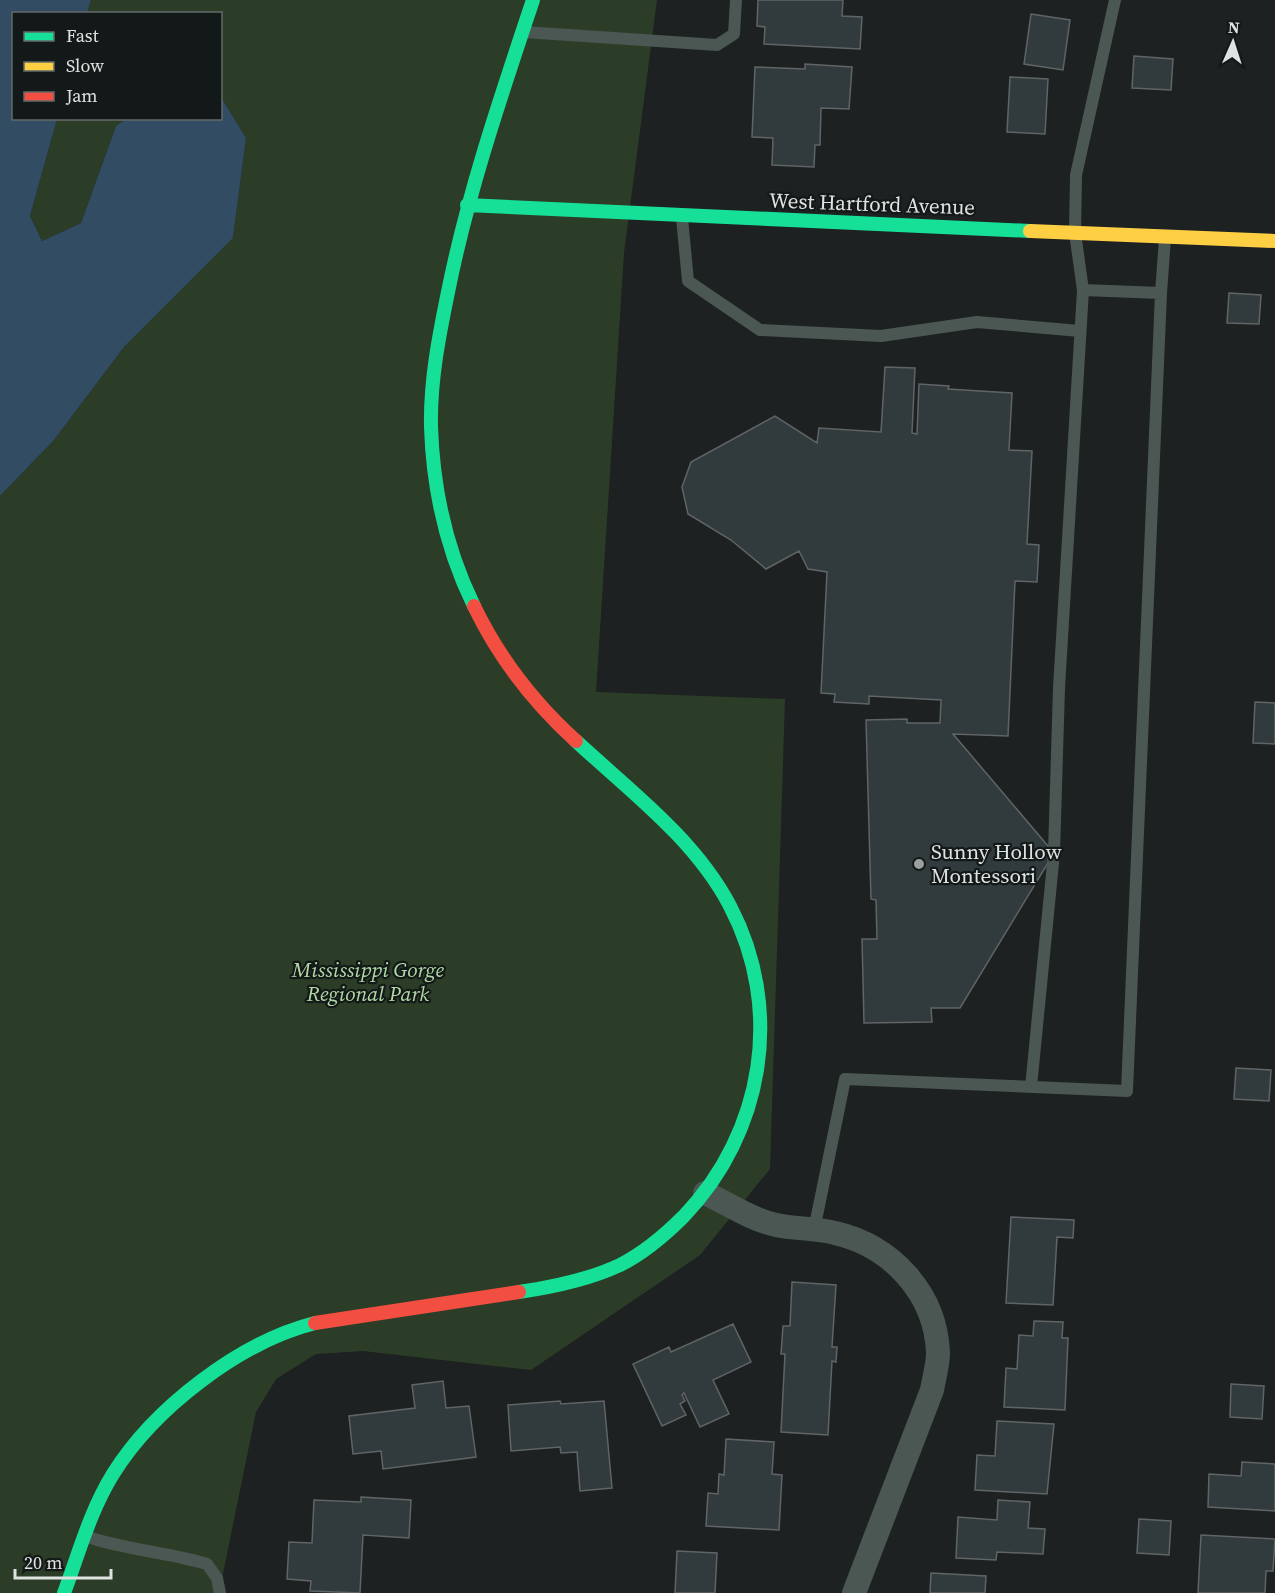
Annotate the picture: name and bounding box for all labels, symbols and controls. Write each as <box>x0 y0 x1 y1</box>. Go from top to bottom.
legend <box>12 12 222 120</box>
north arrow <box>1203 12 1263 72</box>
text: N <box>1227 16 1241 38</box>
text: Fast <box>66 23 99 48</box>
text: Slow <box>66 53 104 78</box>
text: Jam <box>65 83 98 108</box>
street label: West Hartford Avenue <box>769 185 976 222</box>
place label: Sunny Hollow Montessori <box>931 837 1062 890</box>
marker: Sunny Hollow Montessori <box>912 857 926 871</box>
park label: Mississippi Gorge Regional Park <box>291 955 444 1008</box>
scale bar <box>15 1542 111 1580</box>
text: 20 m <box>24 1550 62 1575</box>

